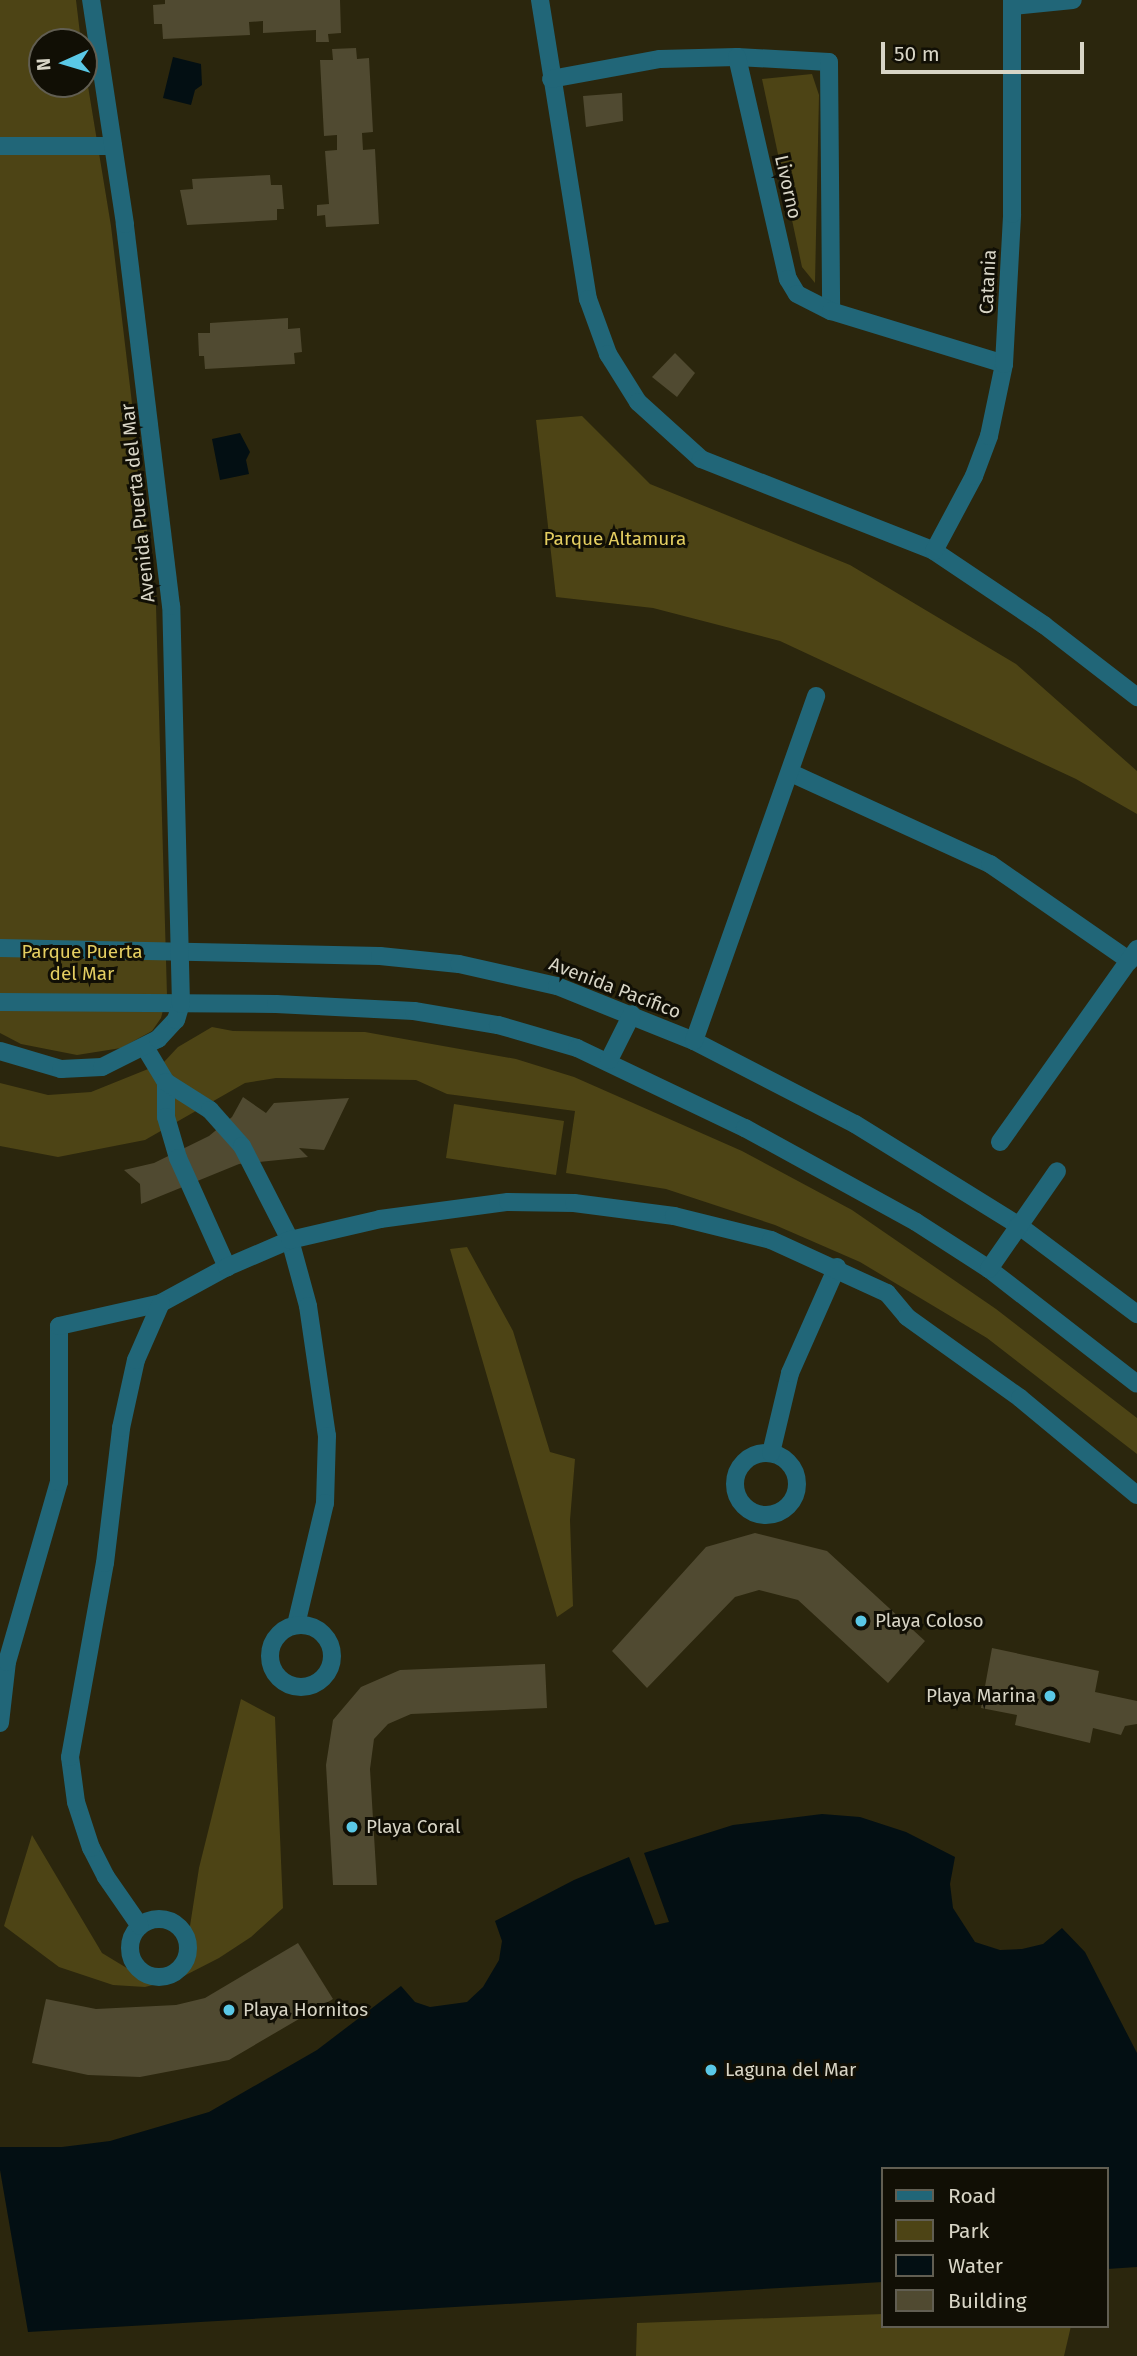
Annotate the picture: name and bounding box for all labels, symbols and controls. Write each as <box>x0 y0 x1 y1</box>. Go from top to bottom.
north arrow <box>28 28 98 98</box>
scale bar <box>885 28 1088 72</box>
text: 50 m <box>894 41 940 67</box>
text: N <box>32 57 55 71</box>
street label: Livorno <box>770 153 806 221</box>
street label: Catania <box>975 249 1001 315</box>
street label: Avenida Puerta del Mar <box>116 402 160 604</box>
park label: Parque Altamura <box>544 528 686 550</box>
park label: Parque Puerta del Mar <box>21 941 143 985</box>
street label: Avenida Pacífico <box>546 952 684 1024</box>
place label: Playa Coloso <box>875 1610 984 1632</box>
marker: Playa Coloso <box>853 1613 869 1629</box>
place label: Playa Marina <box>926 1685 1036 1707</box>
marker: Playa Marina <box>1042 1688 1058 1704</box>
place label: Playa Coral <box>366 1816 461 1838</box>
marker: Playa Coral <box>344 1819 360 1835</box>
place label: Playa Hornitos <box>243 1999 368 2021</box>
marker: Playa Hornitos <box>221 2002 237 2018</box>
place label: Laguna del Mar <box>725 2059 856 2081</box>
marker: Laguna del Mar <box>703 2062 719 2078</box>
legend <box>881 2167 1109 2328</box>
text: Road <box>948 2183 996 2209</box>
text: Park <box>948 2218 989 2244</box>
text: Water <box>948 2253 1003 2279</box>
text: Building <box>948 2288 1027 2314</box>

